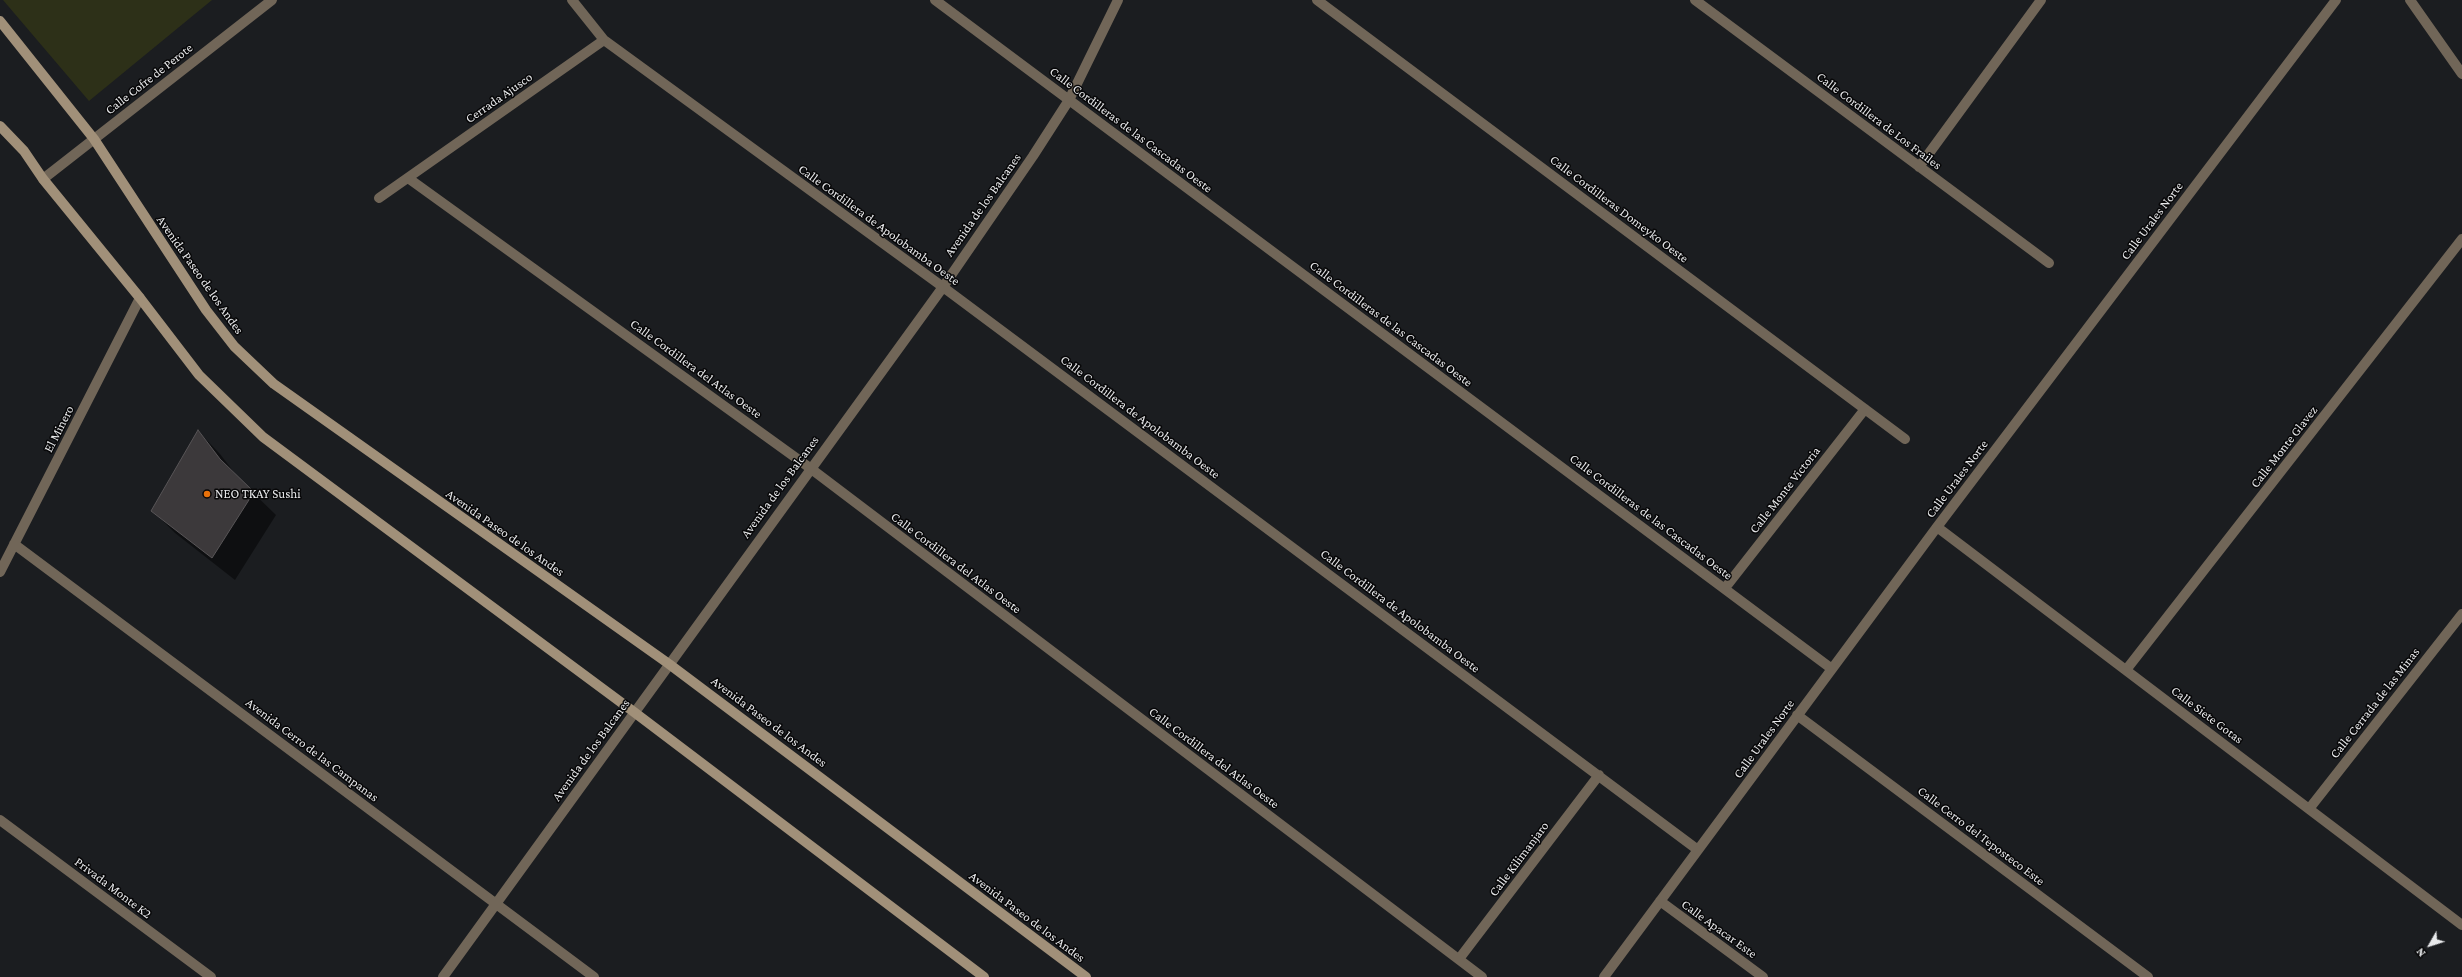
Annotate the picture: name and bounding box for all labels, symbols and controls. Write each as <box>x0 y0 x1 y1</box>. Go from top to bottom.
street label: Calle Cofre de Perote <box>102 40 196 118</box>
street label: Calle Cordilleras de las Cascadas Oeste <box>1047 64 1215 196</box>
street label: Cerrada Ajusco <box>463 69 535 127</box>
street label: Calle Cordillera de Los Frailes <box>1813 69 1945 173</box>
street label: Avenida de los Balcanes <box>941 150 1025 260</box>
street label: Calle Cordilleras Domeyko Oeste <box>1547 152 1691 266</box>
street label: Calle Cordillera de Apolobamba Oeste <box>795 161 963 289</box>
street label: Calle Urales Norte <box>2118 179 2186 263</box>
street label: Avenida Paseo de los Andes <box>153 213 247 337</box>
street label: Calle Cordilleras de las Cascadas Oeste <box>1307 258 1475 390</box>
street label: Calle Cordillera del Atlas Oeste <box>627 316 765 422</box>
street label: Calle Cordillera de Apolobamba Oeste <box>1057 352 1223 482</box>
street label: El Minero <box>41 403 77 455</box>
street label: Calle Monte Glavez <box>2247 403 2321 491</box>
street label: Avenida de los Balcanes <box>738 433 822 541</box>
street label: Calle Urales Norte <box>1923 437 1991 521</box>
street label: Calle Monte Victoria <box>1746 443 1824 537</box>
street label: Calle Cordilleras de las Cascadas Oeste <box>1567 451 1735 583</box>
place label: NEO TKAY Sushi <box>215 486 301 502</box>
street label: Avenida Paseo de los Andes <box>443 486 567 580</box>
marker: NEO TKAY Sushi <box>202 489 212 499</box>
street label: Calle Cordillera del Atlas Oeste <box>888 509 1024 617</box>
street label: Calle Cordillera de Apolobamba Oeste <box>1317 546 1483 676</box>
street label: Calle Cerrada de las Minas <box>2327 644 2423 762</box>
street label: Avenida Paseo de los Andes <box>708 673 830 771</box>
street label: Calle Siete Gotas <box>2168 683 2246 747</box>
street label: Avenida Cerro de las Campanas <box>242 695 382 805</box>
street label: Avenida de los Balcanes <box>549 696 633 804</box>
street label: Calle Urales Norte <box>1730 697 1798 781</box>
street label: Calle Cordillera del Atlas Oeste <box>1146 704 1282 812</box>
street label: Calle Cerro del Teposteco Este <box>1914 783 2048 889</box>
street label: Calle Kilimanjaro <box>1486 818 1552 900</box>
street label: Privada Monte K2 <box>72 854 154 922</box>
street label: Avenida Paseo de los Andes <box>966 868 1088 966</box>
street label: Calle Apacar Este <box>1678 896 1760 962</box>
north arrow <box>2410 925 2450 965</box>
text: N <box>2414 946 2428 959</box>

